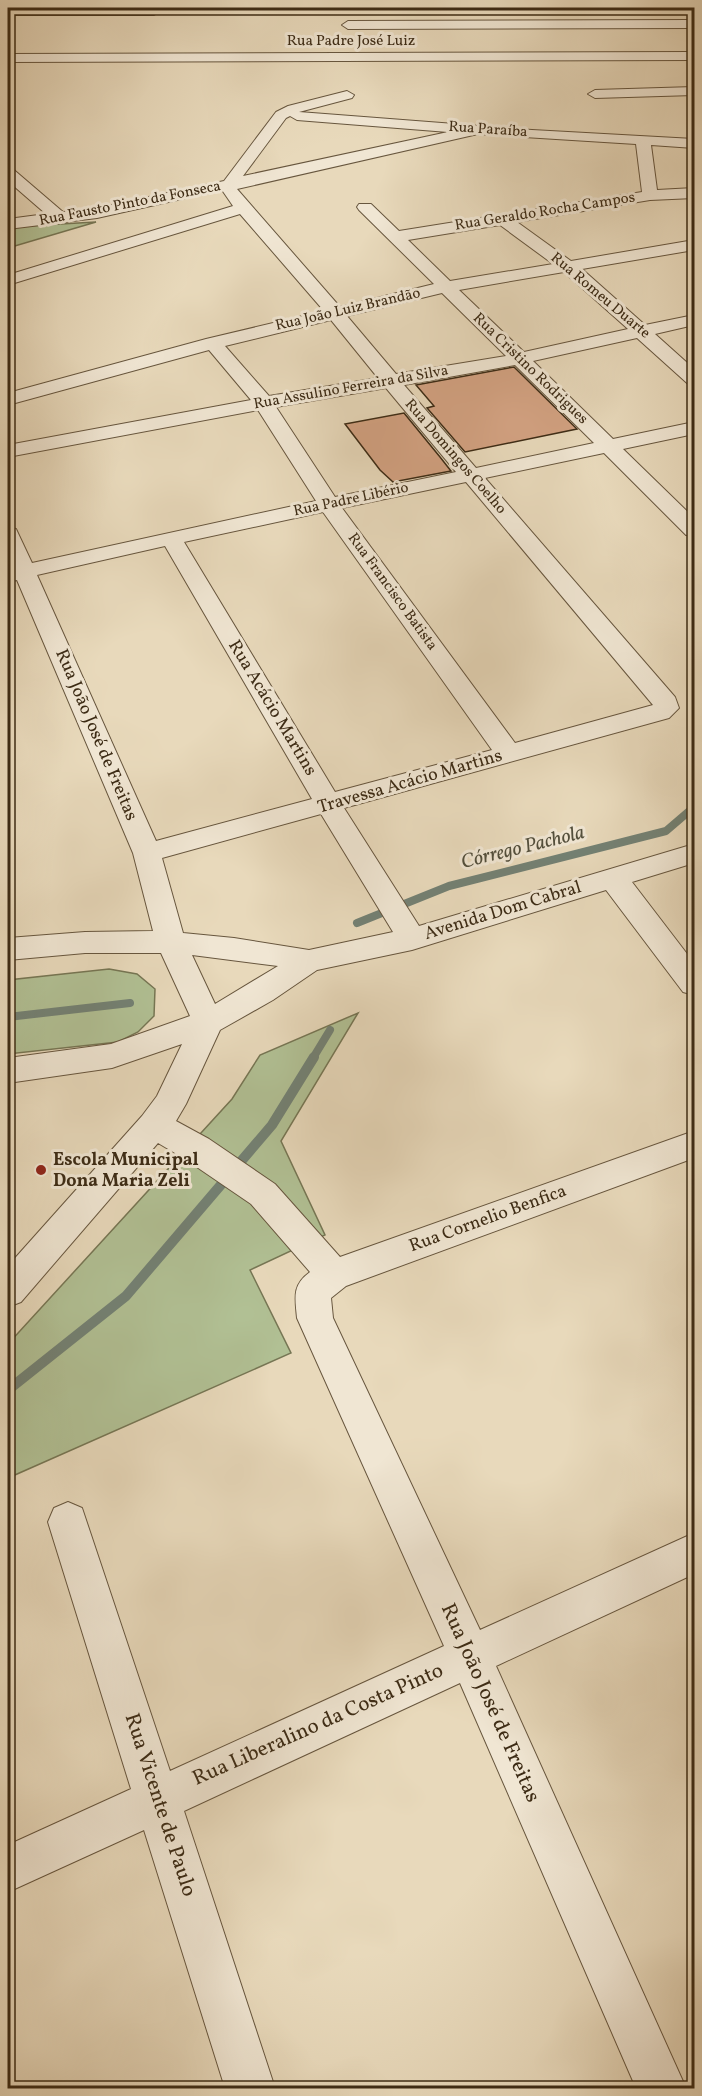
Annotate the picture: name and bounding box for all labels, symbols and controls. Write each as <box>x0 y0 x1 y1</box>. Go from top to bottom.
street label: Rua Padre José Luiz <box>287 31 415 52</box>
street label: Rua Paraíba <box>448 117 528 143</box>
street label: Rua Fausto Pinto da Fonseca <box>37 176 223 232</box>
street label: Rua Geraldo Rocha Campos <box>453 187 637 237</box>
street label: Rua Romeu Duarte <box>546 248 654 344</box>
street label: Rua João Luiz Brandão <box>273 283 423 337</box>
street label: Rua Cristino Rodrigues <box>468 308 592 430</box>
street label: Rua Assulino Ferreira da Silva <box>252 361 450 415</box>
street label: Rua Domingos Coelho <box>399 395 511 519</box>
street label: Rua Padre Libério <box>291 478 411 522</box>
street label: Rua Francisco Batista <box>342 529 442 655</box>
street label: Rua Acácio Martins <box>222 635 322 781</box>
street label: Rua João José de Freitas <box>48 645 144 825</box>
street label: Travessa Acácio Martins <box>315 744 505 820</box>
water label: Córrego Pachola <box>458 819 588 877</box>
street label: Avenida Dom Cabral <box>421 875 585 947</box>
place label: Escola Municipal Dona Maria Zeli <box>53 1148 199 1194</box>
marker: Escola Municipal Dona Maria Zeli <box>34 1163 48 1177</box>
street label: Rua Cornelio Benfica <box>406 1179 570 1259</box>
street label: Rua João José de Freitas <box>433 1599 547 1807</box>
street label: Rua Liberalino da Costa Pinto <box>188 1656 448 1794</box>
street label: Rua Vicente de Paulo <box>117 1710 203 1900</box>

